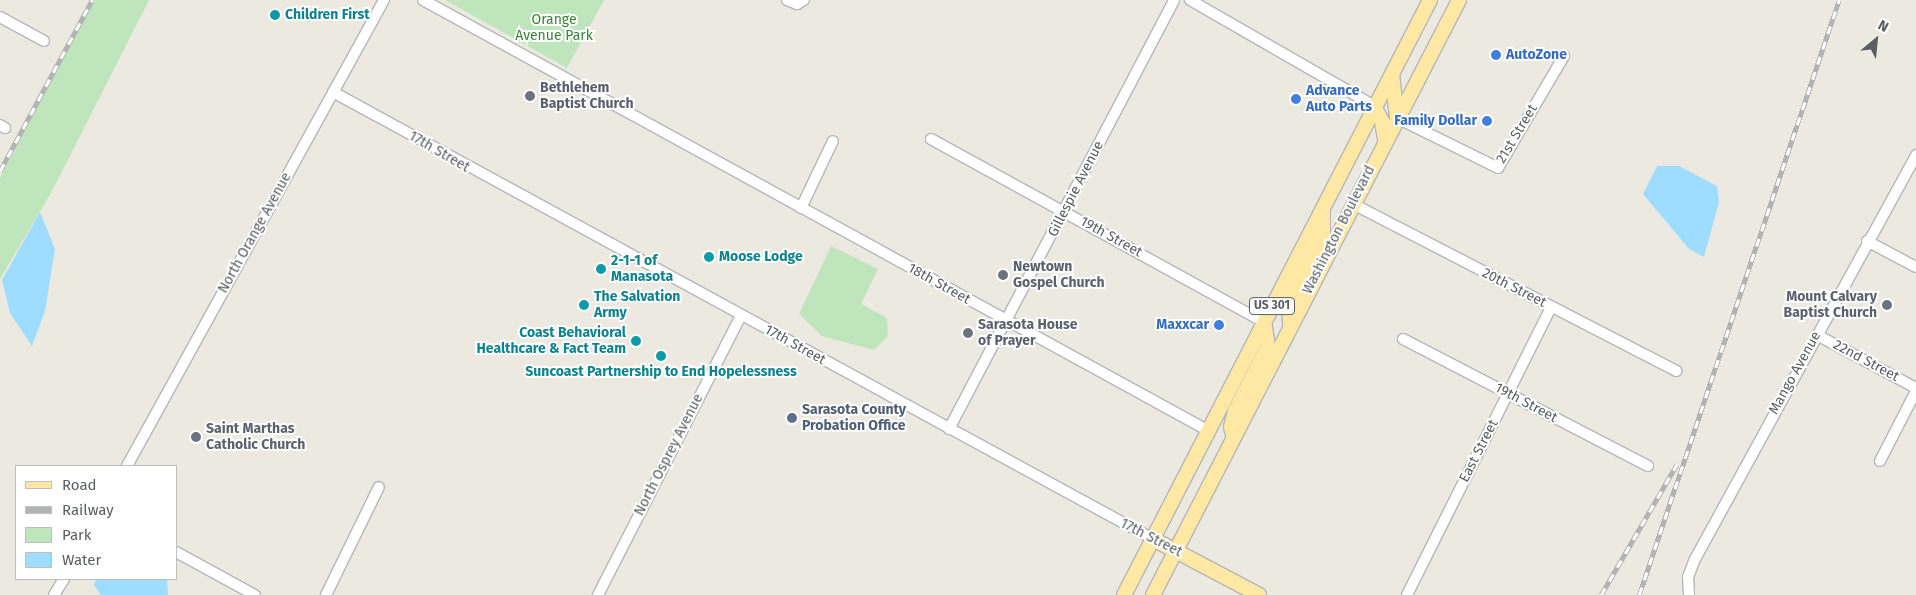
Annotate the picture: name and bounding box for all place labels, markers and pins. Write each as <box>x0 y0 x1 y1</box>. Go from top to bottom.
place label: Children First <box>285 7 370 23</box>
marker: Children First <box>269 9 281 21</box>
place label: AutoZone <box>1506 47 1567 63</box>
marker: AutoZone <box>1490 49 1502 61</box>
place label: Bethlehem Baptist Church <box>540 80 633 112</box>
place label: Advance Auto Parts <box>1306 83 1372 115</box>
marker: Bethlehem Baptist Church <box>524 90 536 102</box>
marker: Advance Auto Parts <box>1290 93 1302 105</box>
place label: Family Dollar <box>1394 113 1477 129</box>
marker: Family Dollar <box>1481 115 1493 127</box>
place label: Moose Lodge <box>719 249 803 265</box>
marker: Moose Lodge <box>703 251 715 263</box>
place label: 2-1-1 of Manasota <box>611 253 673 286</box>
place label: Newtown Gospel Church <box>1013 259 1105 292</box>
marker: 2-1-1 of Manasota <box>595 263 607 275</box>
marker: Newtown Gospel Church <box>997 269 1009 281</box>
place label: The Salvation Army <box>594 289 680 322</box>
place label: Mount Calvary Baptist Church <box>1784 289 1877 322</box>
marker: The Salvation Army <box>578 299 590 311</box>
marker: Mount Calvary Baptist Church <box>1881 299 1893 311</box>
place label: Sarasota House of Prayer <box>978 317 1077 350</box>
place label: Maxxcar <box>1156 317 1209 333</box>
marker: Maxxcar <box>1213 319 1225 331</box>
place label: Coast Behavioral Healthcare & Fact Team <box>477 325 626 358</box>
marker: Sarasota House of Prayer <box>962 327 974 339</box>
marker: Coast Behavioral Healthcare & Fact Team <box>630 335 642 347</box>
marker: Suncoast Partnership to End Hopelessness <box>655 350 667 362</box>
place label: Suncoast Partnership to End Hopelessness <box>525 364 797 380</box>
place label: Sarasota County Probation Office <box>802 402 906 434</box>
marker: Sarasota County Probation Office <box>786 412 798 424</box>
place label: Saint Marthas Catholic Church <box>206 421 305 454</box>
marker: Saint Marthas Catholic Church <box>190 431 202 443</box>

